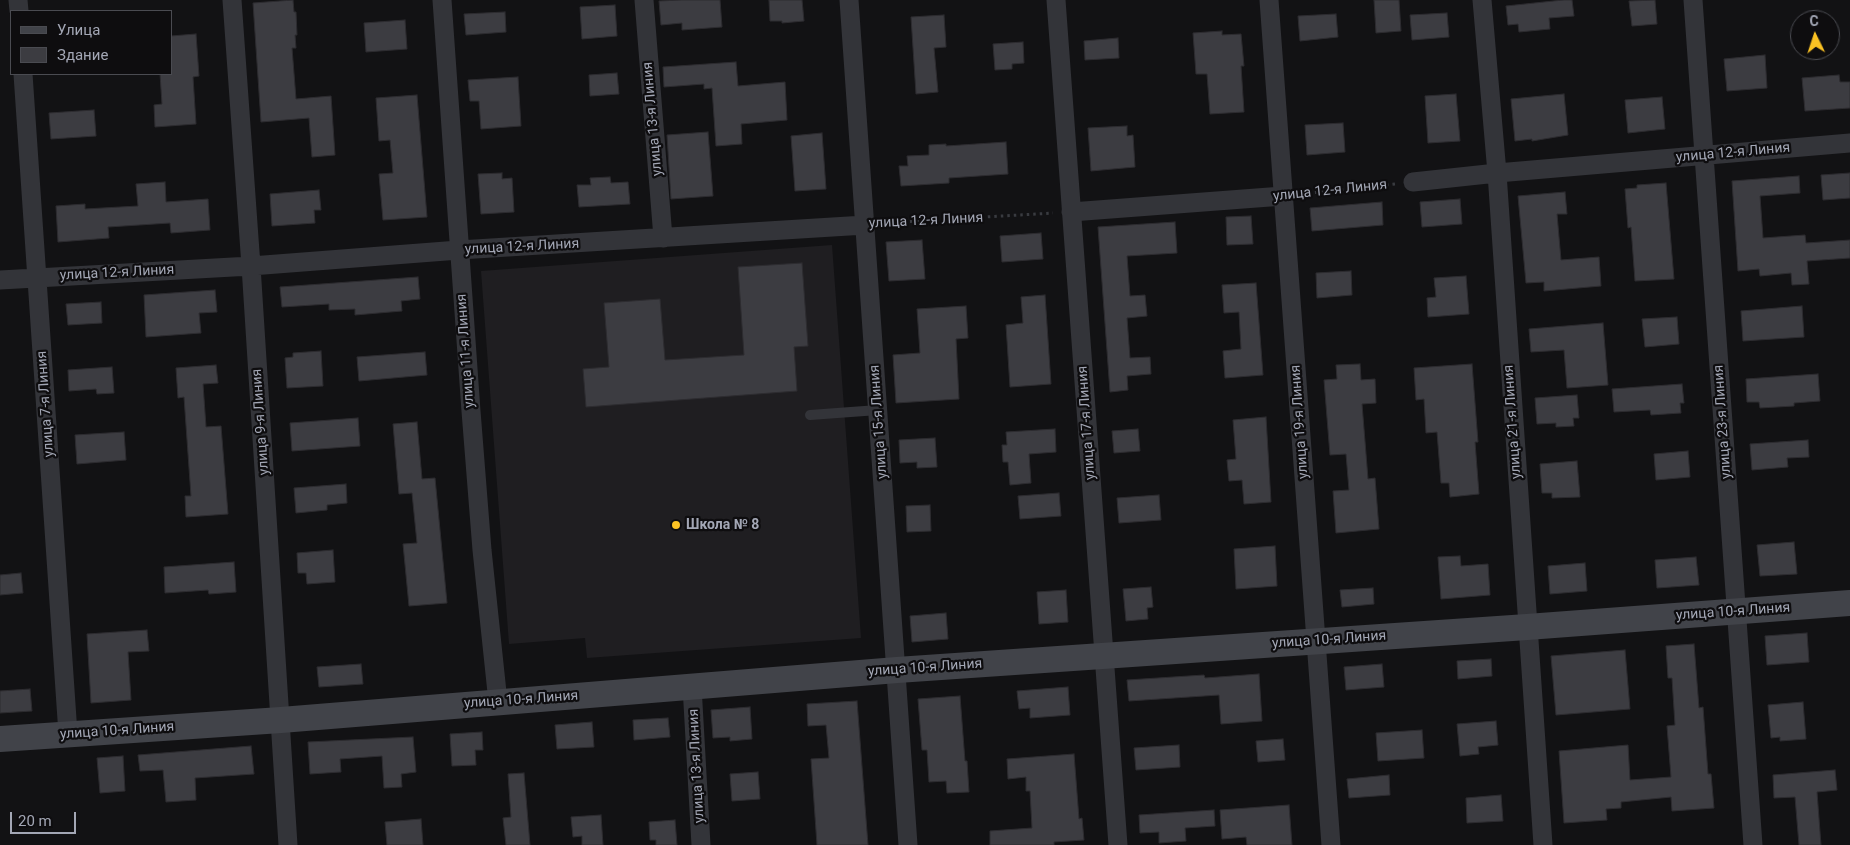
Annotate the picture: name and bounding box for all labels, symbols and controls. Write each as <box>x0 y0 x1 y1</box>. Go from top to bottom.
legend <box>10 10 172 75</box>
north arrow <box>1790 10 1840 60</box>
text: С <box>1809 13 1819 29</box>
text: Улица <box>57 21 100 39</box>
text: Здание <box>57 46 108 64</box>
street label: улица 13-я Линия <box>640 61 666 177</box>
street label: улица 12-я Линия <box>1675 140 1791 166</box>
street label: улица 12-я Линия <box>1272 177 1388 205</box>
street label: улица 12-я Линия <box>868 210 984 232</box>
street label: улица 12-я Линия <box>464 236 580 258</box>
street label: улица 12-я Линия <box>59 262 175 284</box>
street label: улица 11-я Линия <box>454 293 478 409</box>
street label: улица 7-я Линия <box>34 350 58 458</box>
street label: улица 15-я Линия <box>867 364 891 480</box>
street label: улица 19-я Линия <box>1288 364 1312 480</box>
street label: улица 21-я Линия <box>1501 364 1525 480</box>
street label: улица 23-я Линия <box>1711 364 1735 480</box>
street label: улица 17-я Линия <box>1075 365 1099 481</box>
street label: улица 9-я Линия <box>249 368 273 476</box>
place label: Школа № 8 <box>686 517 759 533</box>
marker: Школа № 8 <box>670 519 682 531</box>
street label: улица 10-я Линия <box>1675 600 1791 624</box>
street label: улица 10-я Линия <box>1271 628 1387 652</box>
street label: улица 10-я Линия <box>867 656 983 680</box>
street label: улица 10-я Линия <box>463 688 579 712</box>
street label: улица 13-я Линия <box>686 708 708 824</box>
street label: улица 10-я Линия <box>59 719 175 743</box>
scale bar <box>12 802 79 834</box>
text: 20 m <box>18 812 52 830</box>

